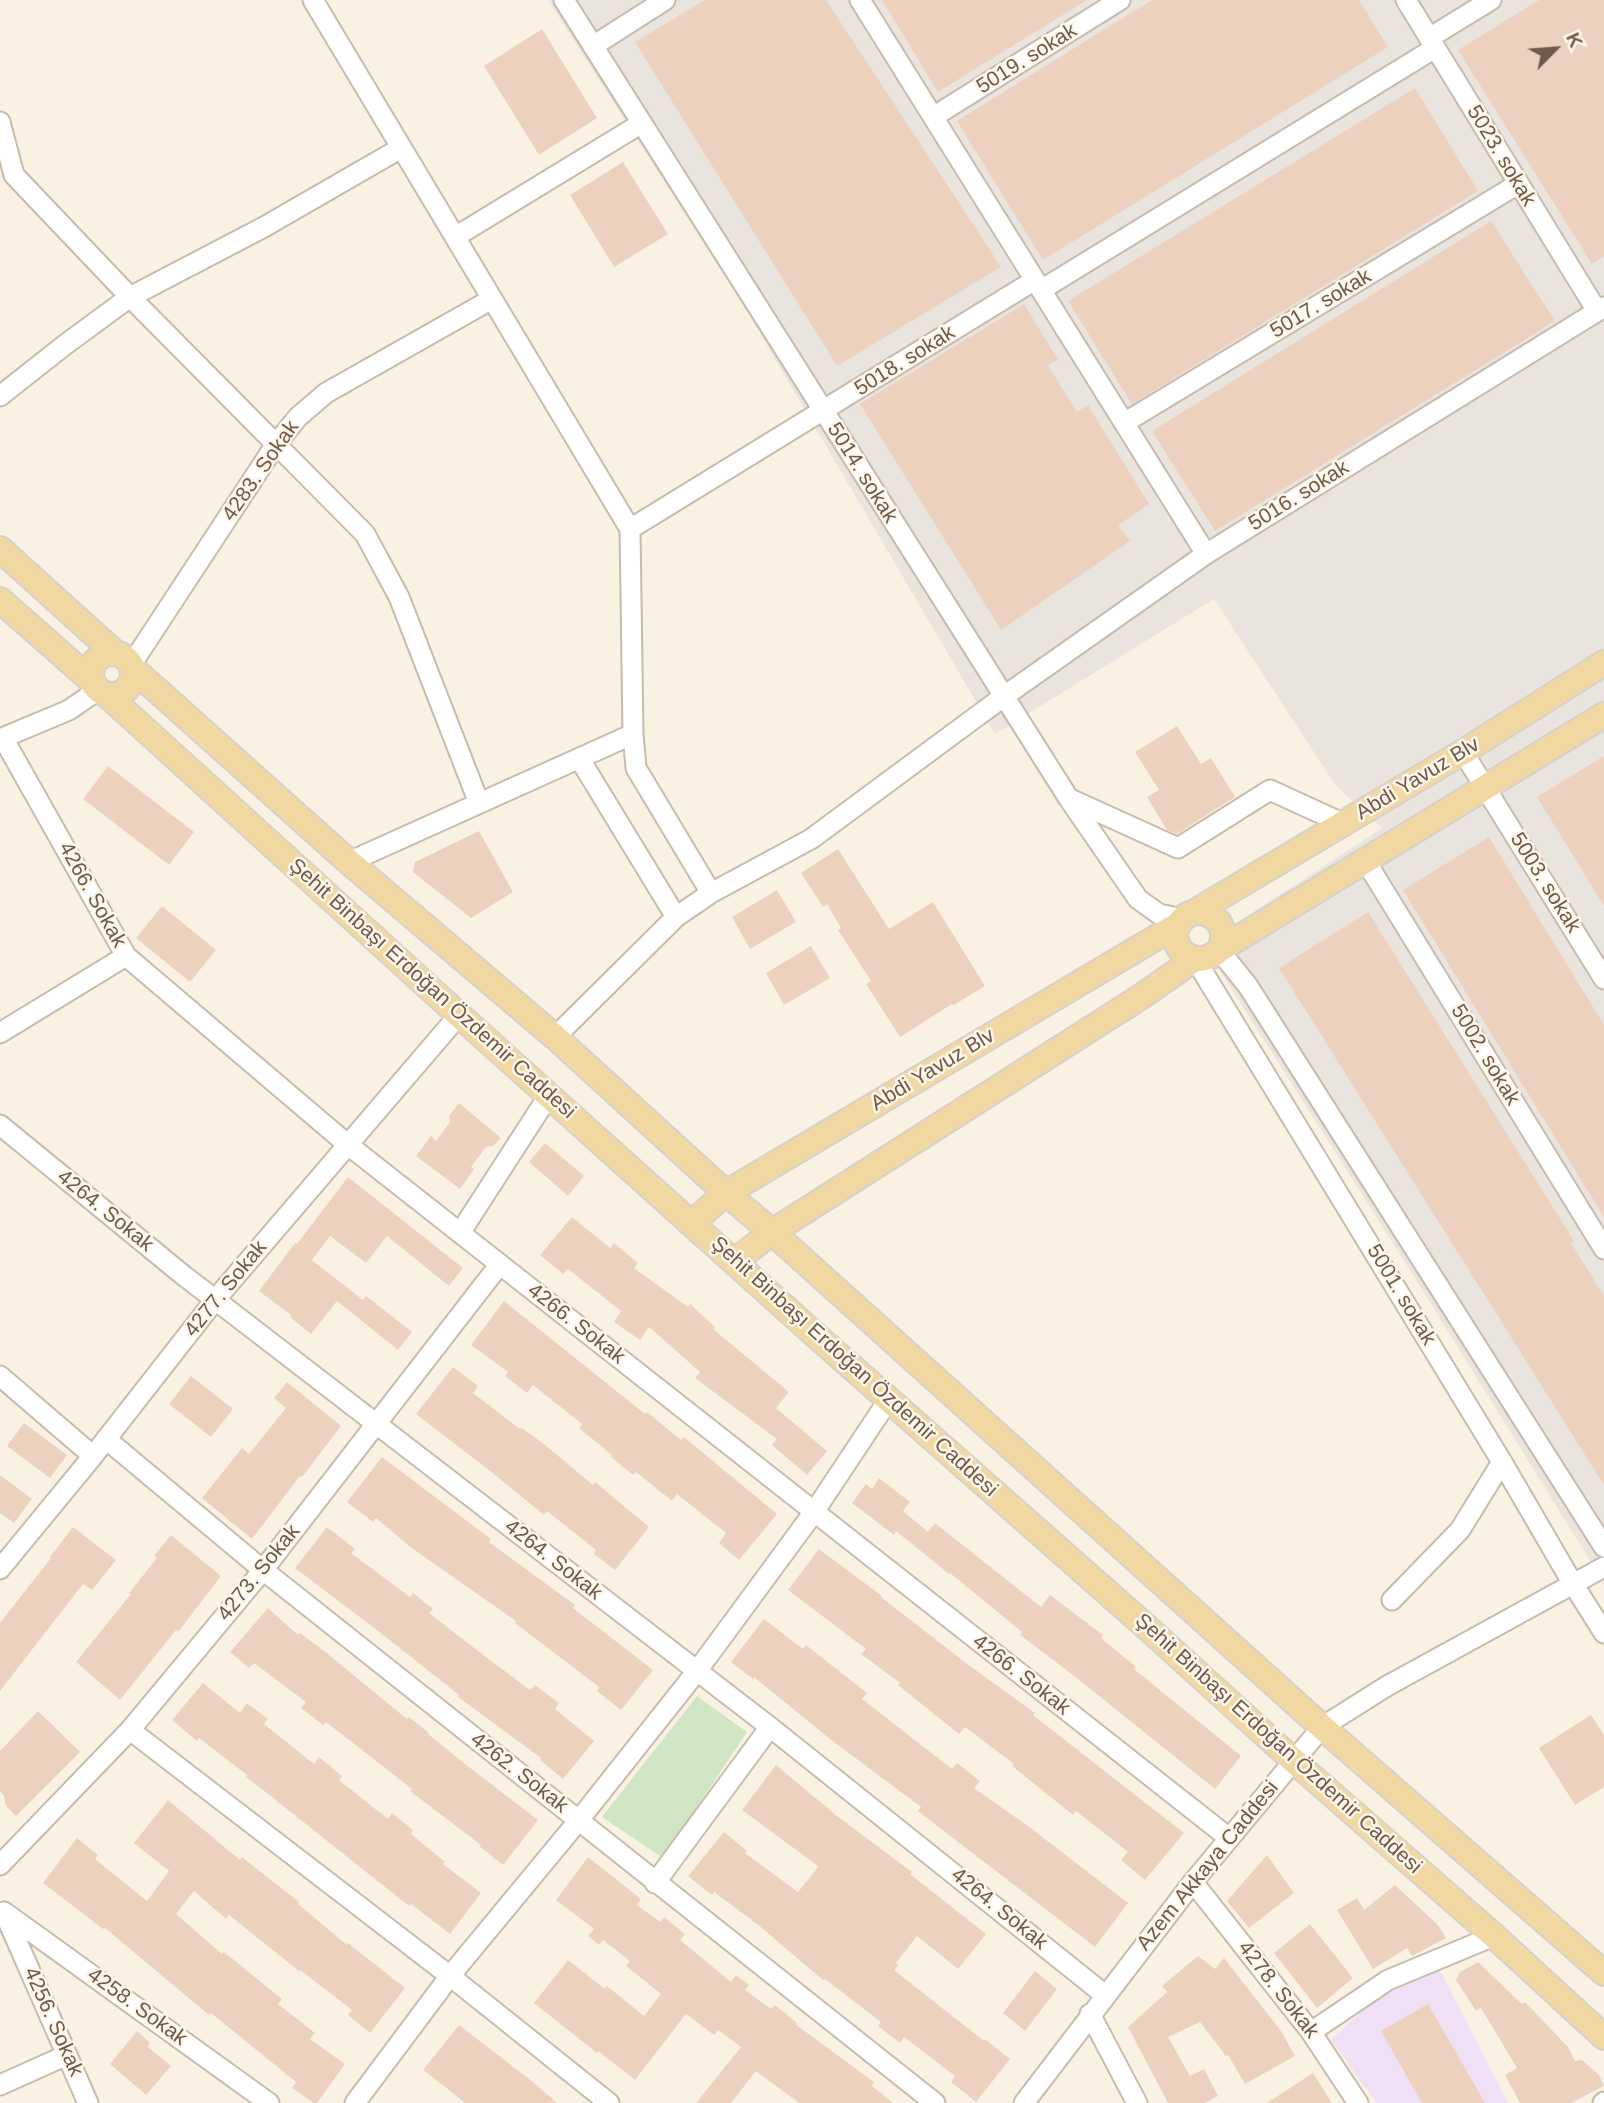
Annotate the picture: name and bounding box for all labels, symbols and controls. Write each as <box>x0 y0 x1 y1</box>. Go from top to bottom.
north arrow <box>1520 14 1590 84</box>
street label: 5019. sokak <box>972 18 1082 100</box>
text: K <box>1562 29 1587 51</box>
street label: 5023. sokak <box>1461 101 1541 211</box>
street label: 5017. sokak <box>1266 264 1376 344</box>
street label: 5018. sokak <box>850 320 960 402</box>
street label: 4283. Sokak <box>217 416 305 526</box>
street label: 5014. sokak <box>821 418 903 528</box>
street label: 5016. sokak <box>1244 455 1354 537</box>
street label: Abdi Yavuz Blv <box>1352 732 1484 826</box>
street label: 5003. sokak <box>1504 828 1586 938</box>
street label: 4266. Sokak <box>53 838 131 952</box>
street label: Şehit Binbaşı Erdoğan Özdemir Caddesi <box>283 853 581 1125</box>
street label: 5002. sokak <box>1445 1000 1525 1110</box>
street label: Abdi Yavuz Blv <box>867 1023 999 1117</box>
street label: 4264. Sokak <box>52 1164 158 1258</box>
street label: Şehit Binbaşı Erdoğan Özdemir Caddesi <box>705 1231 1003 1503</box>
street label: 4277. Sokak <box>179 1236 273 1342</box>
street label: 5001. sokak <box>1361 1240 1441 1350</box>
street label: 4266. Sokak <box>522 1278 630 1370</box>
street label: 4264. Sokak <box>499 1514 607 1606</box>
street label: 4273. Sokak <box>212 1520 306 1626</box>
street label: Şehit Binbaşı Erdoğan Özdemir Caddesi <box>1129 1608 1427 1880</box>
street label: 4266. Sokak <box>967 1629 1075 1721</box>
street label: 4262. Sokak <box>465 1727 573 1819</box>
street label: Azem Akkaya Caddesi <box>1132 1776 1284 1956</box>
street label: 4264. Sokak <box>946 1862 1052 1956</box>
street label: 4278. Sokak <box>1232 1936 1324 2044</box>
street label: 4258. Sokak <box>82 1962 192 2052</box>
street label: 4256. Sokak <box>18 1964 88 2080</box>

